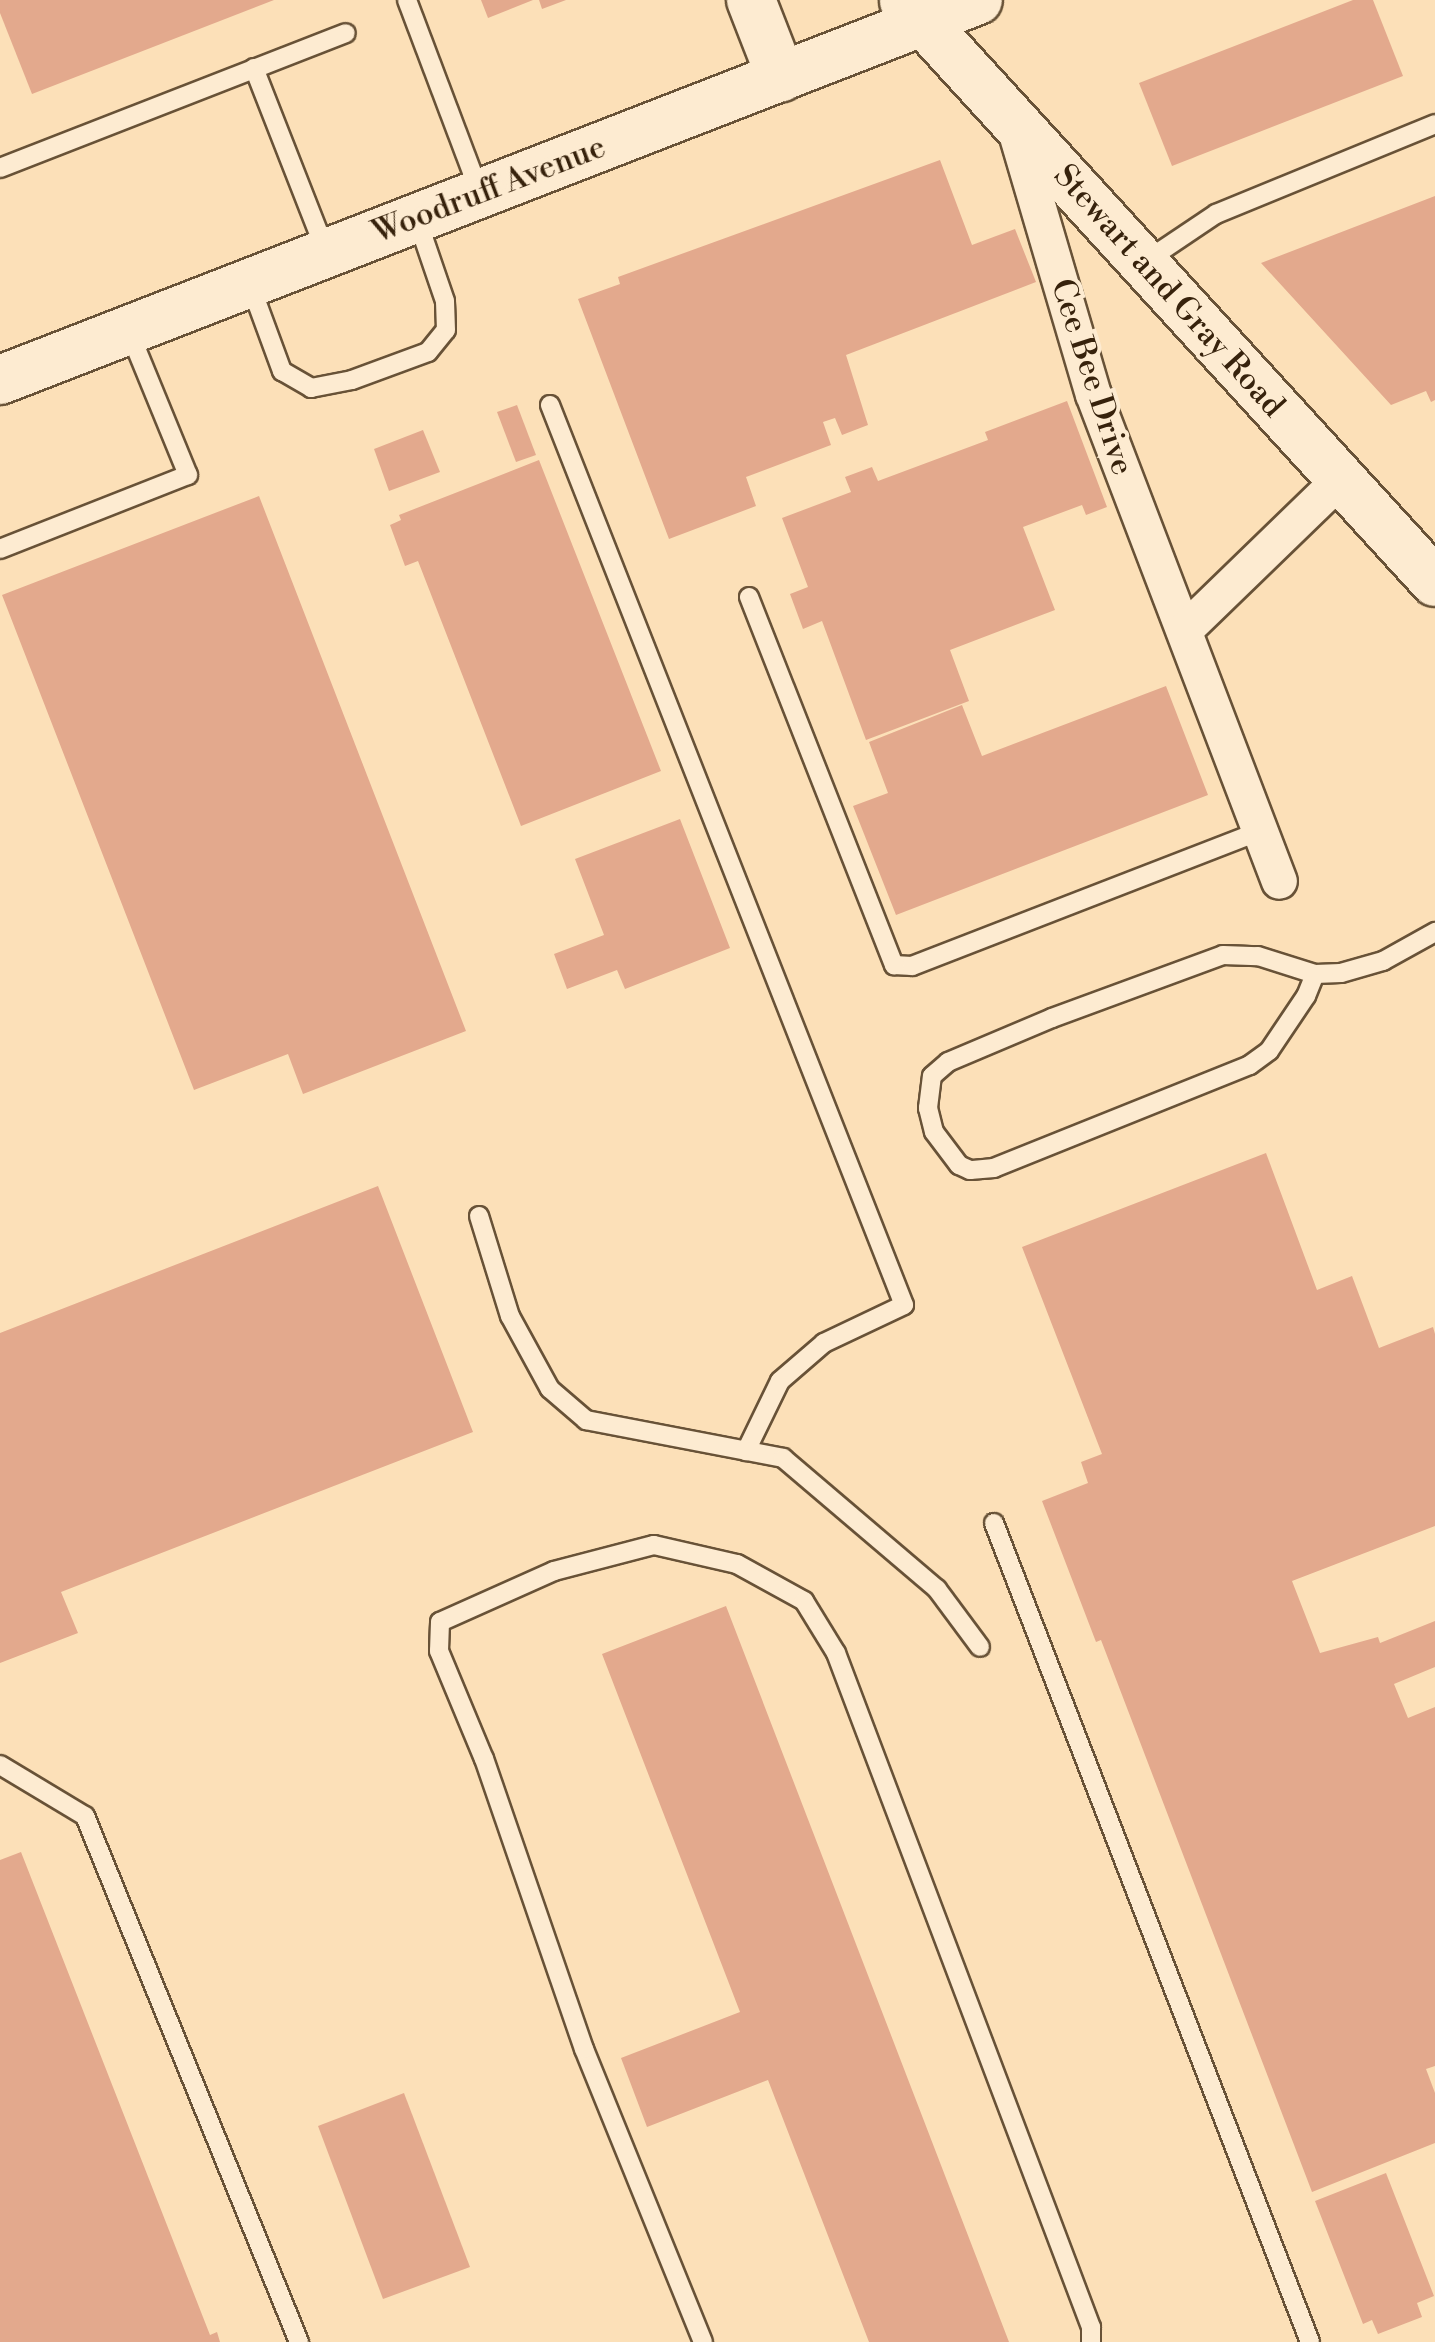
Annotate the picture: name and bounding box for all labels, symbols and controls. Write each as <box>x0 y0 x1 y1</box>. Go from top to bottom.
street label: Woodruff Avenue <box>367 128 611 252</box>
street label: Stewart and Gray Road <box>1046 157 1292 425</box>
street label: Cee Bee Drive <box>1042 274 1142 480</box>

